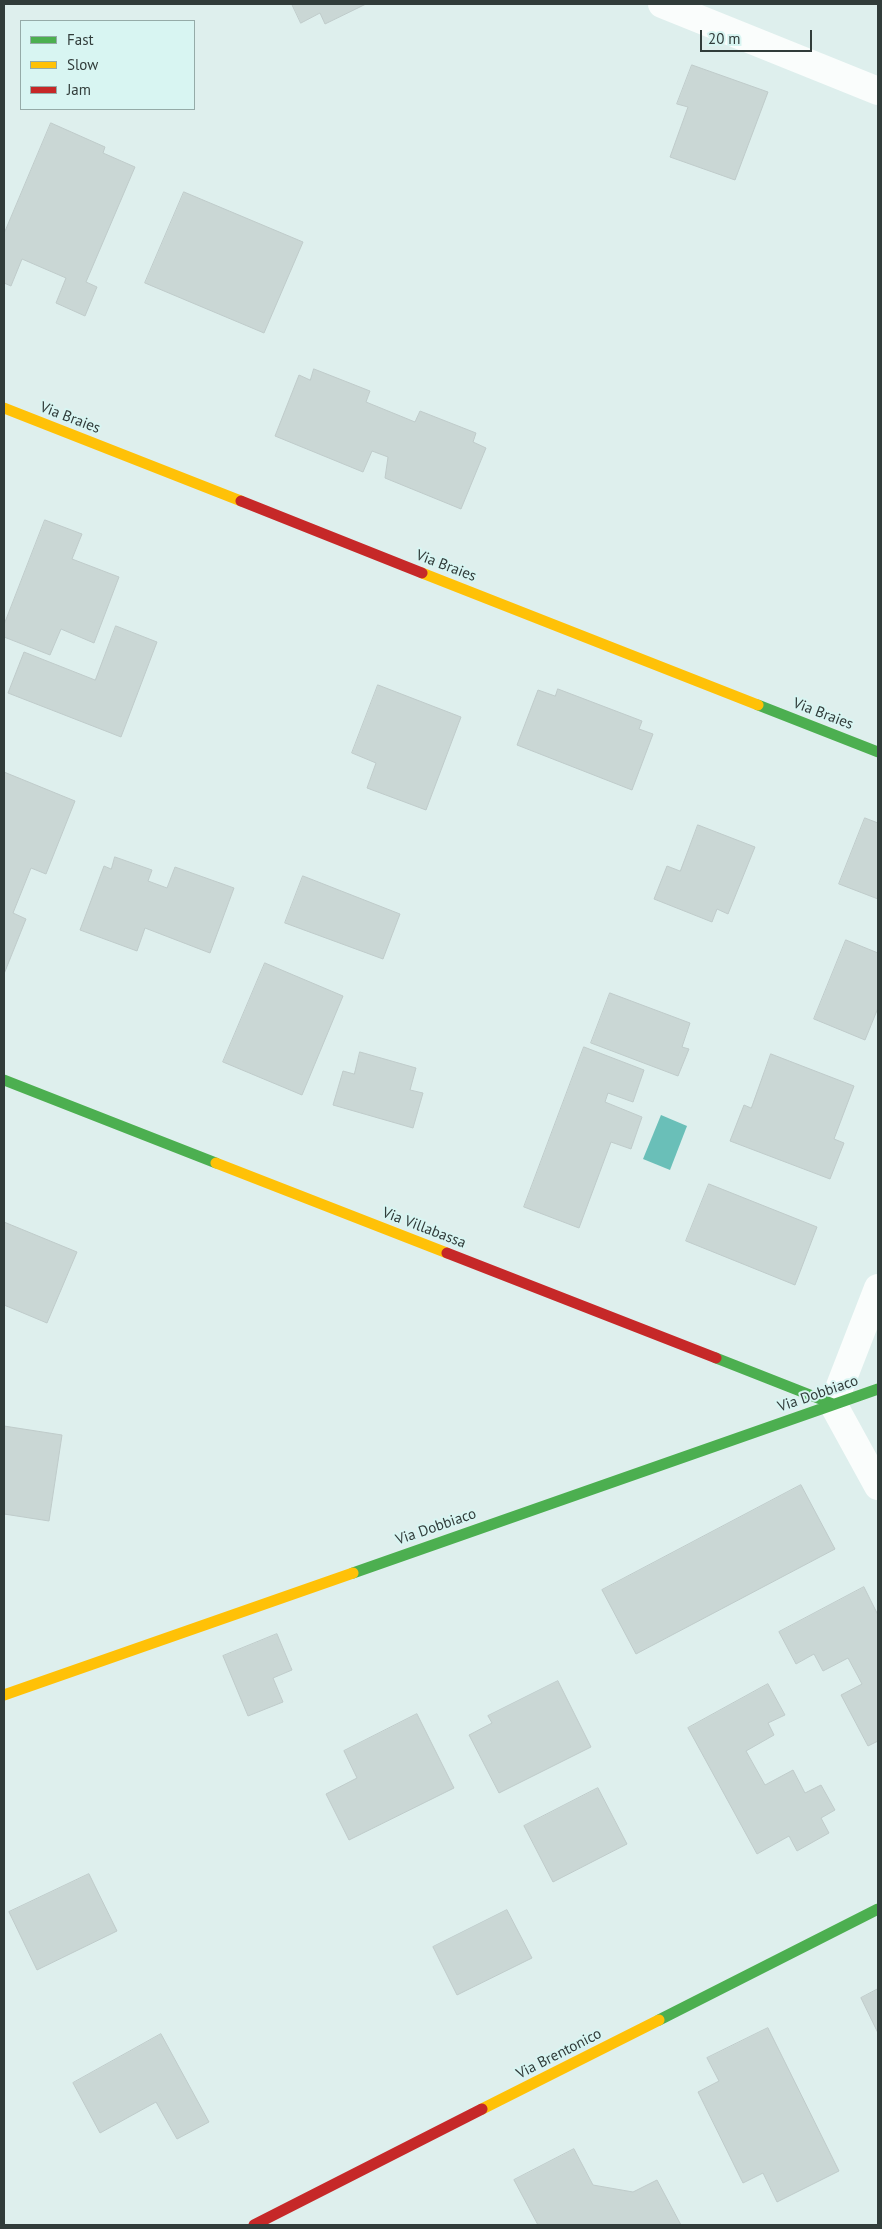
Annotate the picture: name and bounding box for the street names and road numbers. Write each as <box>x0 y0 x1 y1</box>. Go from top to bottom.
street label: Via Braies <box>37 398 103 438</box>
street label: Via Braies <box>413 546 479 586</box>
street label: Via Braies <box>790 694 856 734</box>
street label: Via Villabassa <box>380 1204 468 1252</box>
street label: Via Dobbiaco <box>775 1372 861 1416</box>
street label: Via Dobbiaco <box>393 1505 479 1549</box>
street label: Via Brentonico <box>513 2025 605 2083</box>

